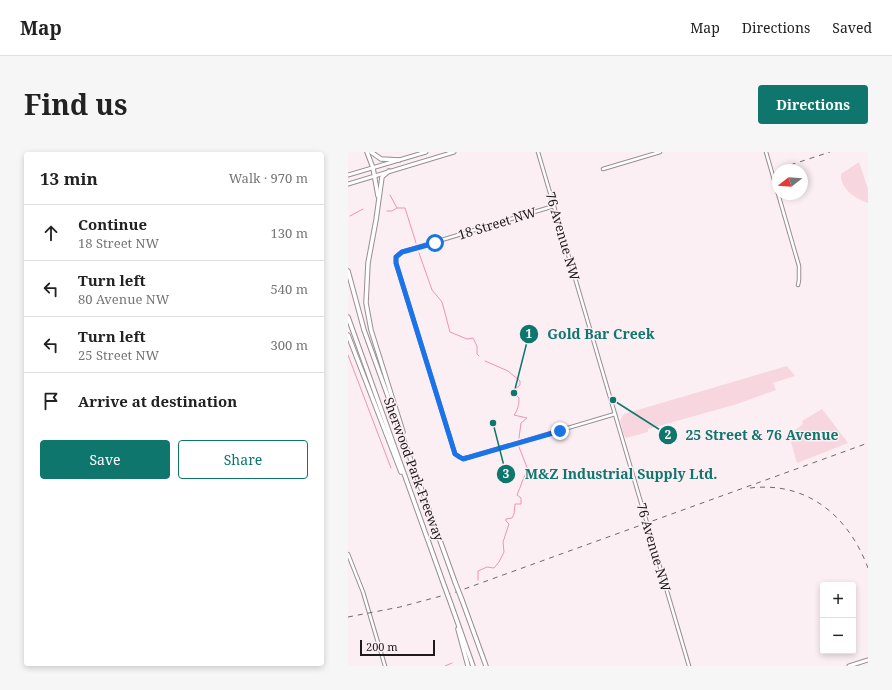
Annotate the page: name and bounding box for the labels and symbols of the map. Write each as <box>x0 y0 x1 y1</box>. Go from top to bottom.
north arrow <box>772 164 808 200</box>
street label: 76 Avenue NW <box>542 190 584 283</box>
street label: 18 Street NW <box>456 202 539 243</box>
route start <box>426 234 444 252</box>
callout: Gold Bar Creek <box>519 321 663 347</box>
text: Gold Bar Creek <box>547 324 655 343</box>
text: 1 <box>526 325 533 342</box>
street label: Sherwood Park Freeway <box>380 395 449 544</box>
route end <box>551 422 569 440</box>
callout: 25 Street & 76 Avenue <box>658 422 847 448</box>
text: 25 Street & 76 Avenue <box>685 425 839 444</box>
text: 2 <box>665 426 672 443</box>
callout: M&Z Industrial Supply Ltd. <box>496 461 725 487</box>
text: M&Z Industrial Supply Ltd. <box>525 464 717 483</box>
text: 3 <box>503 465 510 482</box>
street label: 76 Avenue NW <box>633 501 675 594</box>
scale bar <box>360 638 435 657</box>

